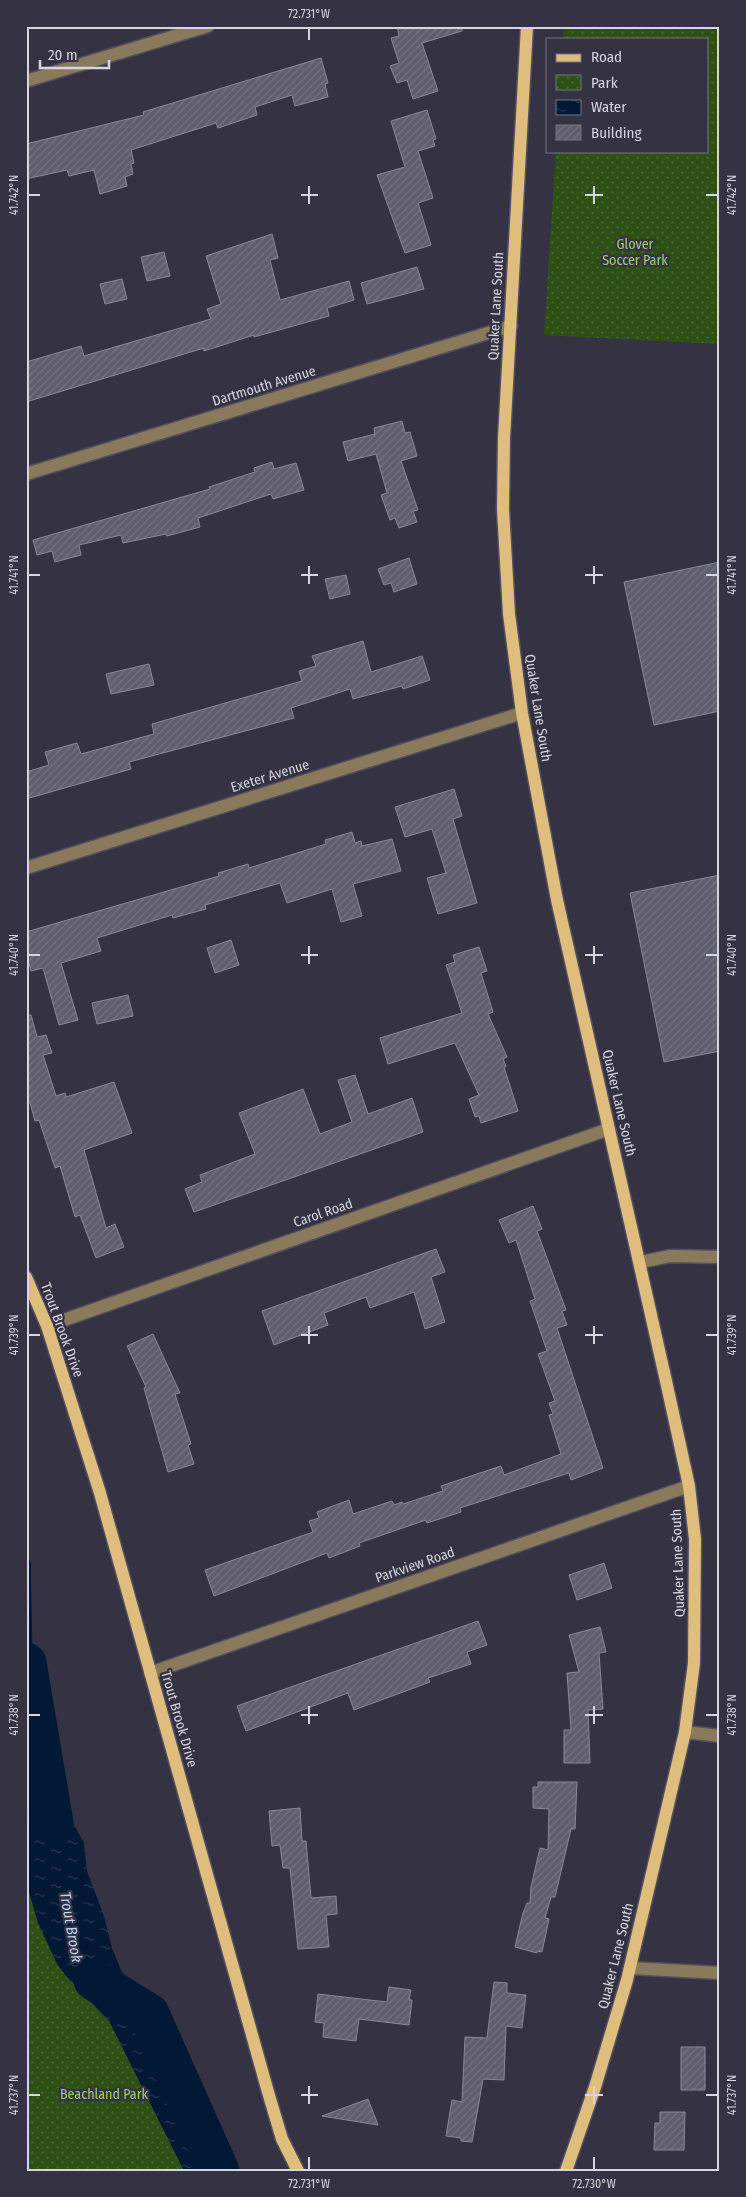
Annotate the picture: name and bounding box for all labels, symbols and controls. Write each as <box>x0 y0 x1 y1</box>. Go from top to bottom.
text: 72.731°W <box>288 7 330 21</box>
scale bar <box>40 38 109 70</box>
legend <box>546 38 708 152</box>
text: 20 m <box>48 46 78 64</box>
text: Road <box>591 48 622 66</box>
text: Park <box>591 74 618 92</box>
text: Water <box>591 98 627 116</box>
text: Building <box>591 124 642 142</box>
text: 41.742°N <box>7 175 21 215</box>
text: 41.742°N <box>725 175 739 215</box>
park label: Glover Soccer Park <box>602 236 668 269</box>
street label: Quaker Lane South <box>485 251 507 361</box>
street label: Dartmouth Avenue <box>210 362 318 410</box>
text: 41.741°N <box>7 555 21 595</box>
text: 41.741°N <box>725 555 739 595</box>
street label: Quaker Lane South <box>521 653 555 763</box>
street label: Exeter Avenue <box>229 756 311 796</box>
text: 41.740°N <box>7 934 21 976</box>
text: 41.740°N <box>725 934 739 976</box>
street label: Quaker Lane South <box>599 1048 639 1158</box>
street label: Carol Road <box>291 1195 355 1231</box>
street label: Trout Brook Drive <box>37 1280 87 1380</box>
text: 41.739°N <box>7 1314 21 1356</box>
text: 41.739°N <box>725 1314 739 1356</box>
street label: Quaker Lane South <box>668 1508 688 1618</box>
street label: Parkview Road <box>373 1543 457 1587</box>
street label: Trout Brook Drive <box>157 1669 201 1769</box>
text: 41.738°N <box>7 1694 21 1736</box>
text: 41.738°N <box>725 1694 739 1736</box>
water label: Trout Brook <box>56 1890 86 1964</box>
street label: Quaker Lane South <box>595 1901 637 2011</box>
text: 41.737°N <box>7 2075 21 2115</box>
text: 41.737°N <box>725 2075 739 2115</box>
park label: Beachland Park <box>60 2086 149 2103</box>
text: 72.731°W <box>288 2177 330 2191</box>
text: 72.730°W <box>572 2177 616 2191</box>

